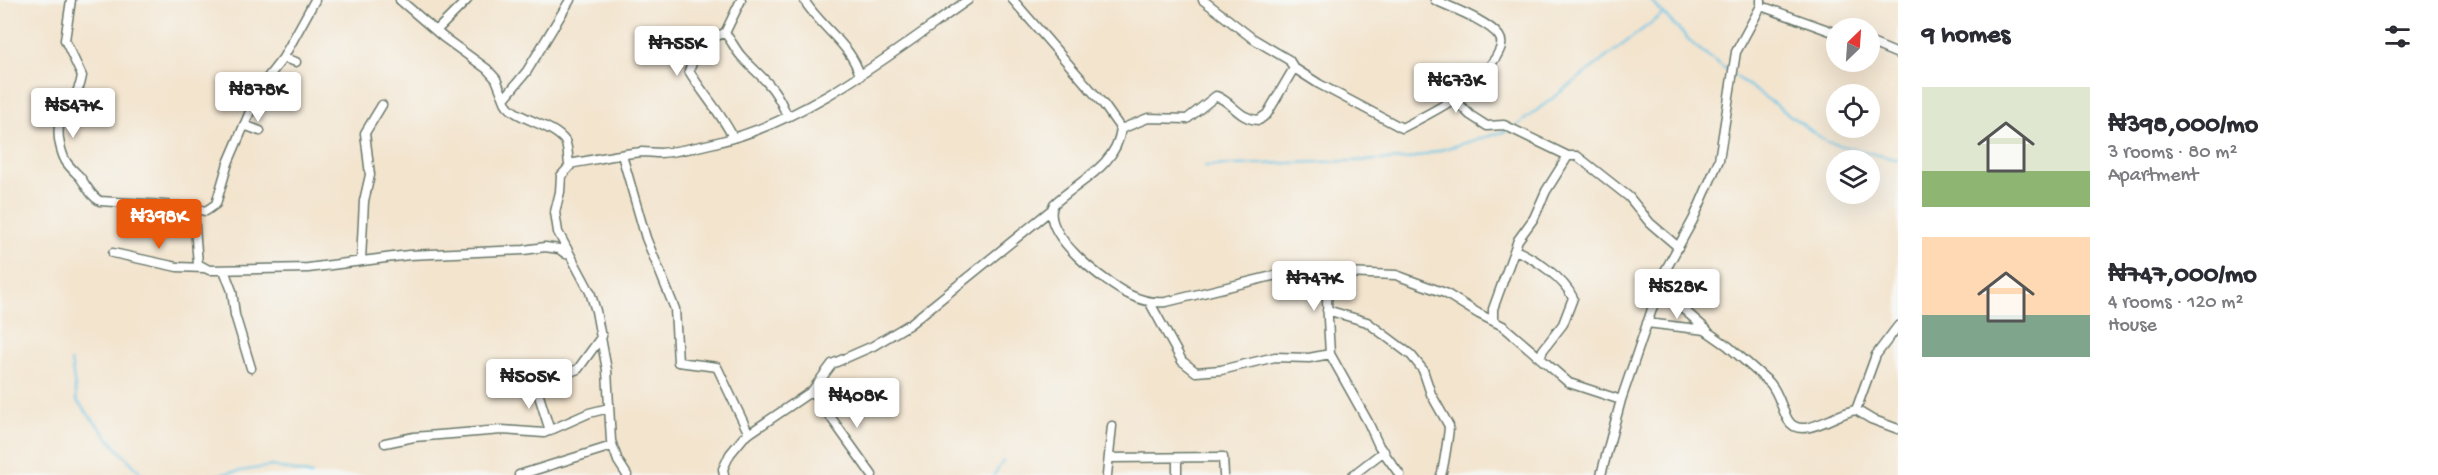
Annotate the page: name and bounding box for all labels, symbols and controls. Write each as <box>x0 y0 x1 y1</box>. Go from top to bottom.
north arrow <box>1826 18 1880 72</box>
map controls <box>1826 18 1880 204</box>
icon: filters <box>2381 20 2414 53</box>
text: 9 homes <box>1922 21 2010 52</box>
pin: ₦755K <box>635 26 719 77</box>
text: ₦755K <box>649 34 705 57</box>
pin: ₦673K <box>1414 63 1498 114</box>
text: ₦673K <box>1428 71 1484 94</box>
pin: ₦878K <box>216 72 300 123</box>
text: ₦878K <box>229 80 287 103</box>
button: locate <box>1826 84 1880 138</box>
pin: ₦547K <box>31 88 115 139</box>
text: ₦547K <box>45 96 101 119</box>
icon: home <box>1970 111 2042 183</box>
text: ₦398,000/mo <box>2108 111 2258 142</box>
text: 3 rooms · 80 m² <box>2108 142 2237 165</box>
button: layers <box>1826 150 1880 204</box>
text: Apartment <box>2108 165 2198 188</box>
pin: ₦398K <box>117 199 201 250</box>
text: ₦398K <box>131 207 187 230</box>
pin: ₦747K <box>1272 261 1356 312</box>
icon: home <box>1970 261 2042 333</box>
text: ₦747,000/mo <box>2108 261 2257 292</box>
text: ₦747K <box>1286 269 1342 292</box>
pin: ₦528K <box>1635 269 1719 320</box>
text: ₦528K <box>1649 277 1705 300</box>
text: 4 rooms · 120 m² <box>2108 292 2243 315</box>
text: House <box>2108 315 2157 338</box>
pin: ₦505K <box>487 359 571 410</box>
text: ₦505K <box>500 367 558 390</box>
pin: ₦408K <box>815 378 899 429</box>
text: ₦408K <box>828 386 886 409</box>

